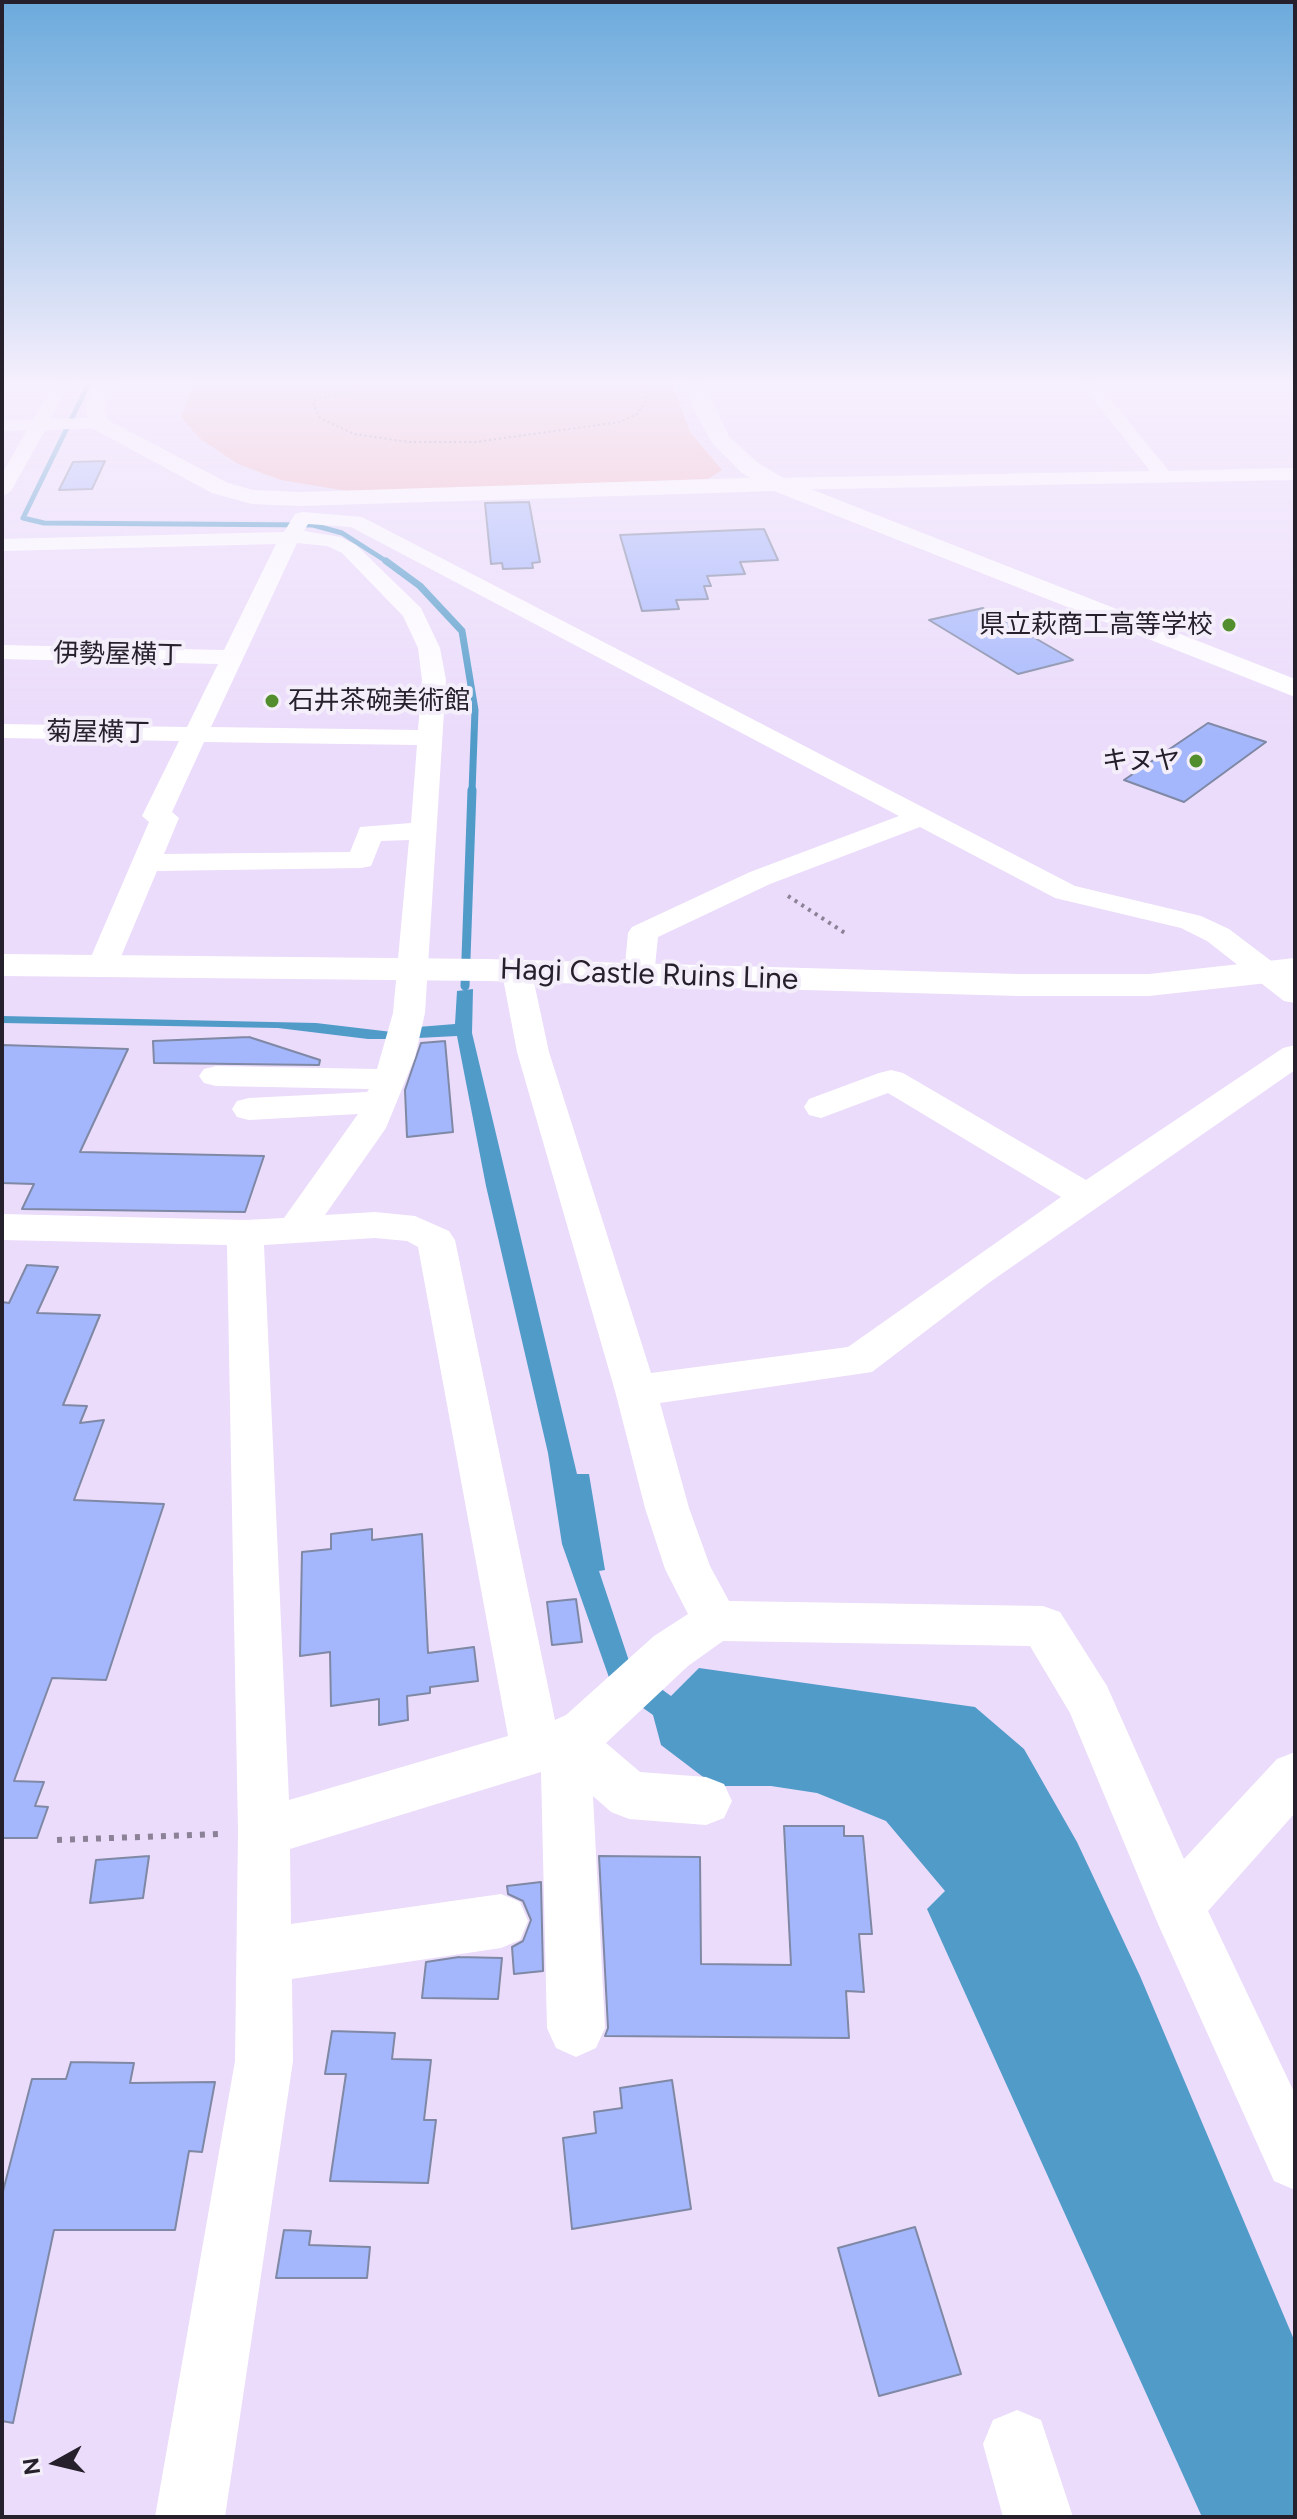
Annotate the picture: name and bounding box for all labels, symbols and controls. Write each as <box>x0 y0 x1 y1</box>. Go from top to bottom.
place label: 県立萩商工高等学校 <box>979 609 1213 641</box>
marker: 県立萩商工高等学校 <box>1220 616 1238 634</box>
street label: 伊勢屋横丁 <box>53 638 183 672</box>
place label: 石井茶碗美術館 <box>288 685 470 717</box>
marker: 石井茶碗美術館 <box>263 692 281 710</box>
street label: 菊屋横丁 <box>46 716 150 750</box>
place label: キヌヤ <box>1102 745 1180 777</box>
marker: キヌヤ <box>1187 752 1205 770</box>
street label: Hagi Castle Ruins Line <box>499 952 799 998</box>
north arrow <box>16 2423 96 2503</box>
text: N <box>17 2456 46 2477</box>

